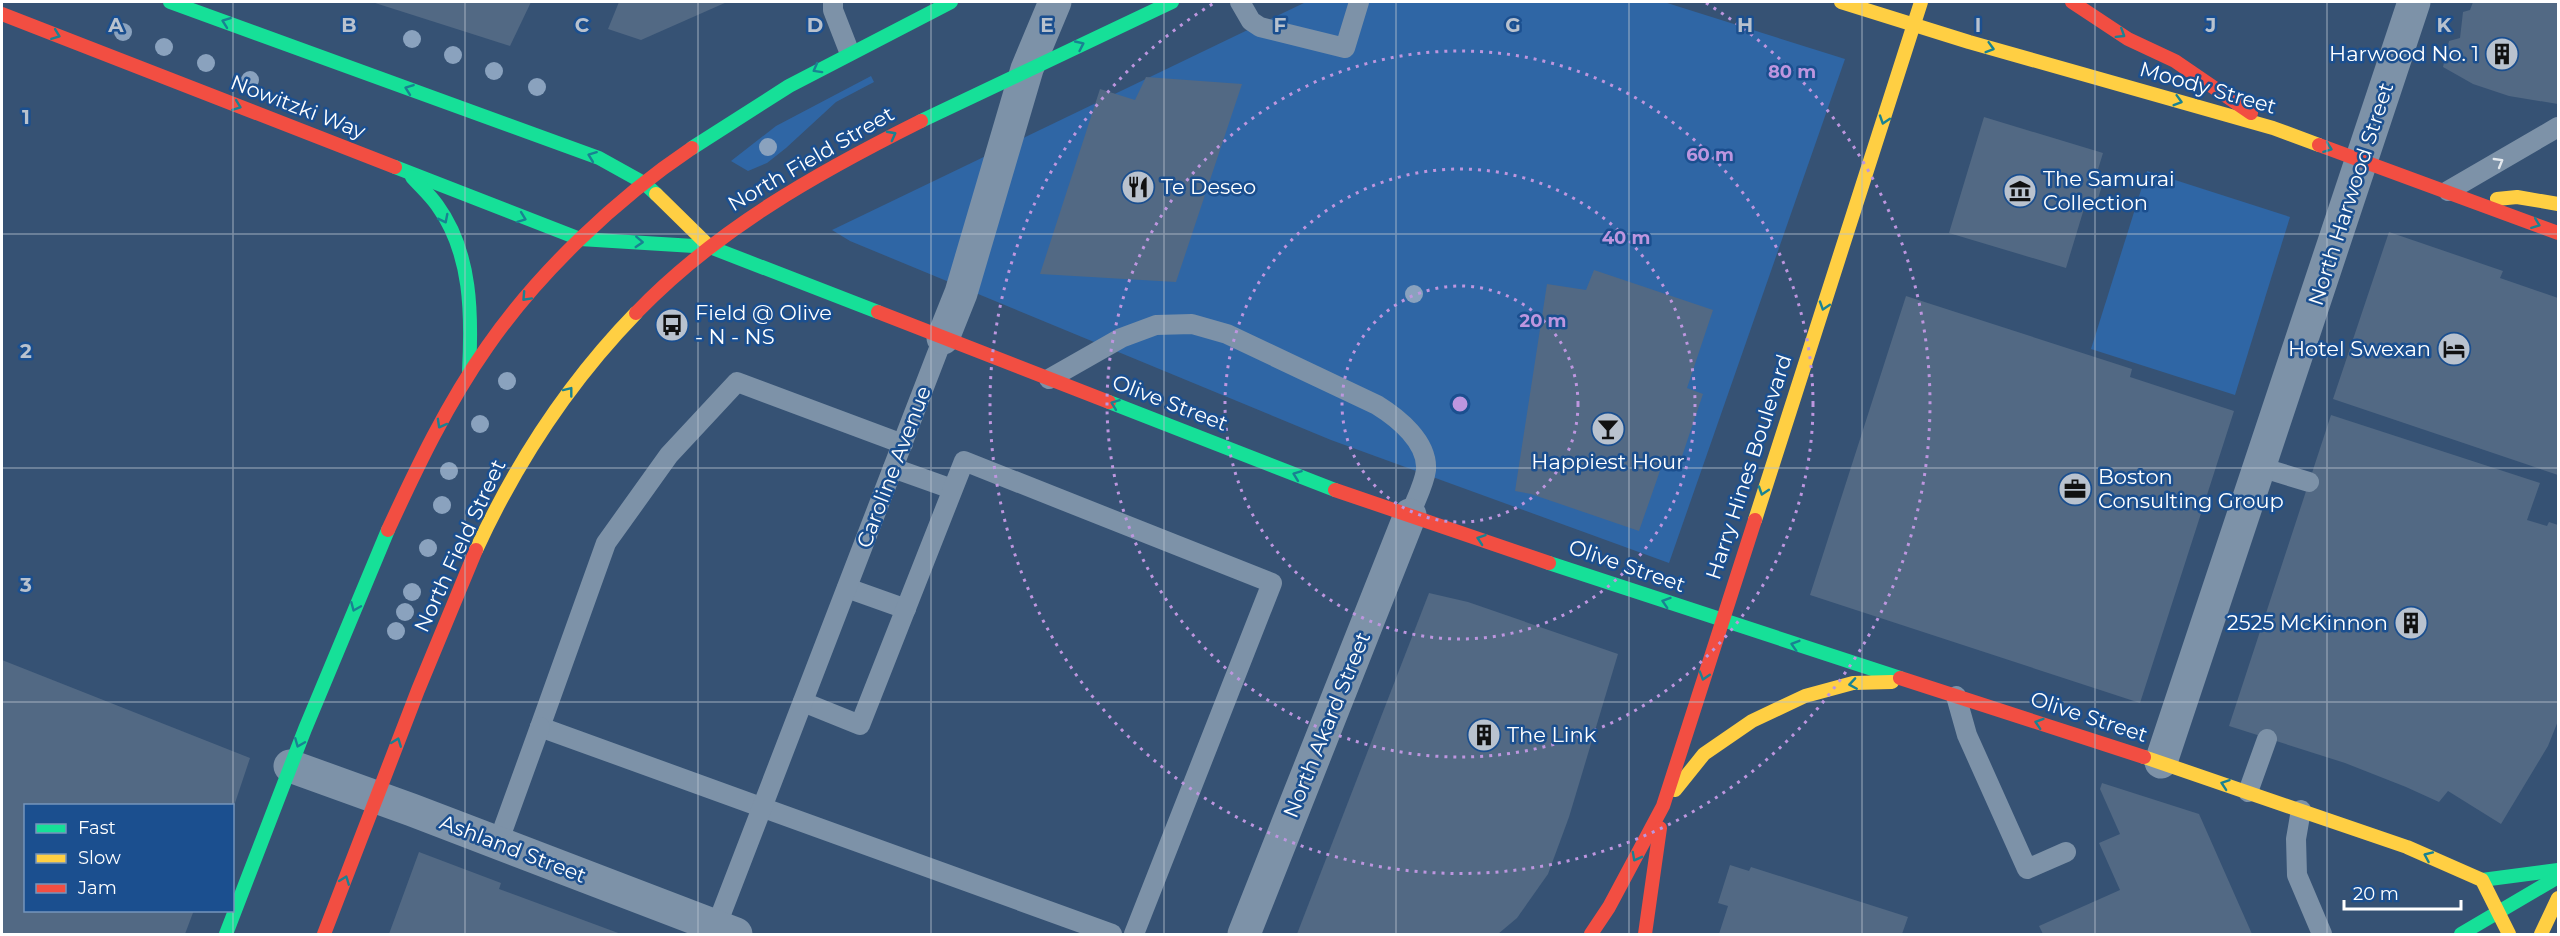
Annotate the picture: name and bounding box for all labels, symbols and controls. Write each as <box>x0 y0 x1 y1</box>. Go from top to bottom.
text: A <box>107 13 124 37</box>
text: B <box>341 13 357 37</box>
text: C <box>575 13 590 37</box>
text: D <box>807 13 823 37</box>
text: E <box>1040 13 1054 37</box>
text: F <box>1274 13 1287 37</box>
text: G <box>1505 13 1521 37</box>
text: H <box>1737 13 1753 37</box>
text: I <box>1975 13 1981 37</box>
text: J <box>2205 13 2216 37</box>
text: K <box>2437 13 2453 37</box>
one-way arrow <box>221 17 232 29</box>
one-way arrow <box>2115 26 2125 38</box>
one-way arrow <box>50 28 61 40</box>
building icon: Harwood No. 1 <box>2484 36 2520 72</box>
one-way arrow <box>1074 40 1085 52</box>
one-way arrow <box>1985 41 1995 53</box>
place label: Harwood No. 1 <box>2329 41 2479 66</box>
street label: Moody Street <box>2137 56 2279 119</box>
text: 80 m <box>1768 61 1816 83</box>
one-way arrow <box>812 62 823 74</box>
street label: Nowitzki Way <box>227 69 370 144</box>
street label: North Harwood Street <box>2303 79 2398 309</box>
one-way arrow <box>404 83 415 96</box>
one-way arrow <box>2172 94 2183 106</box>
one-way arrow <box>231 99 242 111</box>
street label: North Field Street <box>723 101 898 216</box>
text: 1 <box>22 105 30 129</box>
one-way arrow <box>1879 114 1892 125</box>
one-way arrow <box>886 131 897 142</box>
one-way arrow <box>2322 141 2333 154</box>
text: 60 m <box>1686 144 1734 166</box>
one-way arrow <box>587 150 598 163</box>
one-way arrow <box>2493 158 2503 169</box>
place label: The Samurai Collection <box>2043 166 2175 215</box>
restaurant icon: Te Deseo <box>1120 169 1156 205</box>
museum icon: The Samurai Collection <box>2002 173 2038 209</box>
place label: Te Deseo <box>1161 174 1256 199</box>
one-way arrow <box>515 211 526 223</box>
one-way arrow <box>437 213 449 224</box>
one-way arrow <box>2530 217 2541 229</box>
text: 40 m <box>1602 227 1650 249</box>
one-way arrow <box>634 236 643 249</box>
one-way arrow <box>522 290 533 301</box>
place label: Field @ Olive - N - NS <box>695 300 832 349</box>
one-way arrow <box>1819 300 1831 311</box>
bus stop icon: Field @ Olive - N - NS <box>654 307 690 343</box>
text: 20 m <box>1520 310 1566 332</box>
hotel icon: Hotel Swexan <box>2436 331 2472 367</box>
place label: Hotel Swexan <box>2288 336 2431 361</box>
text: 2 <box>20 339 32 363</box>
street label: Harry Hines Boulevard <box>1700 351 1797 583</box>
street label: Olive Street <box>1109 369 1231 436</box>
street label: Caroline Avenue <box>851 382 936 551</box>
one-way arrow <box>562 387 573 398</box>
centre of rings <box>1450 394 1470 414</box>
one-way arrow <box>1111 399 1121 412</box>
bar icon: Happiest Hour <box>1590 411 1626 447</box>
one-way arrow <box>437 418 448 428</box>
place label: Happiest Hour <box>1531 449 1685 474</box>
street label: North Field Street <box>409 455 511 636</box>
place label: Boston Consulting Group <box>2098 464 2284 513</box>
one-way arrow <box>1292 469 1303 482</box>
office icon: Boston Consulting Group <box>2057 471 2093 507</box>
one-way arrow <box>1758 485 1771 496</box>
one-way arrow <box>1476 534 1487 546</box>
street label: Olive Street <box>1566 534 1689 597</box>
text: 3 <box>19 573 32 597</box>
one-way arrow <box>1661 597 1672 609</box>
one-way arrow <box>351 600 363 611</box>
building icon: 2525 McKinnon <box>2393 605 2429 641</box>
place label: 2525 McKinnon <box>2227 610 2388 635</box>
street label: North Akard Street <box>1278 628 1375 821</box>
one-way arrow <box>1790 640 1801 652</box>
one-way arrow <box>1699 670 1711 681</box>
one-way arrow <box>1848 677 1858 690</box>
street label: Olive Street <box>2027 686 2151 747</box>
building icon: The Link <box>1466 717 1502 753</box>
one-way arrow <box>2034 718 2045 730</box>
place label: The Link <box>1507 722 1597 747</box>
one-way arrow <box>294 737 306 748</box>
one-way arrow <box>390 738 402 749</box>
one-way arrow <box>2220 779 2231 791</box>
legend <box>24 804 234 912</box>
street label: Ashland Street <box>436 809 590 888</box>
text: Fast <box>78 817 116 839</box>
text: Slow <box>78 847 121 869</box>
one-way arrow <box>1631 851 1643 862</box>
one-way arrow <box>2423 852 2434 864</box>
scale bar <box>2344 873 2461 911</box>
one-way arrow <box>337 875 350 886</box>
text: Jam <box>77 877 117 899</box>
text: 20 m <box>2353 883 2399 905</box>

